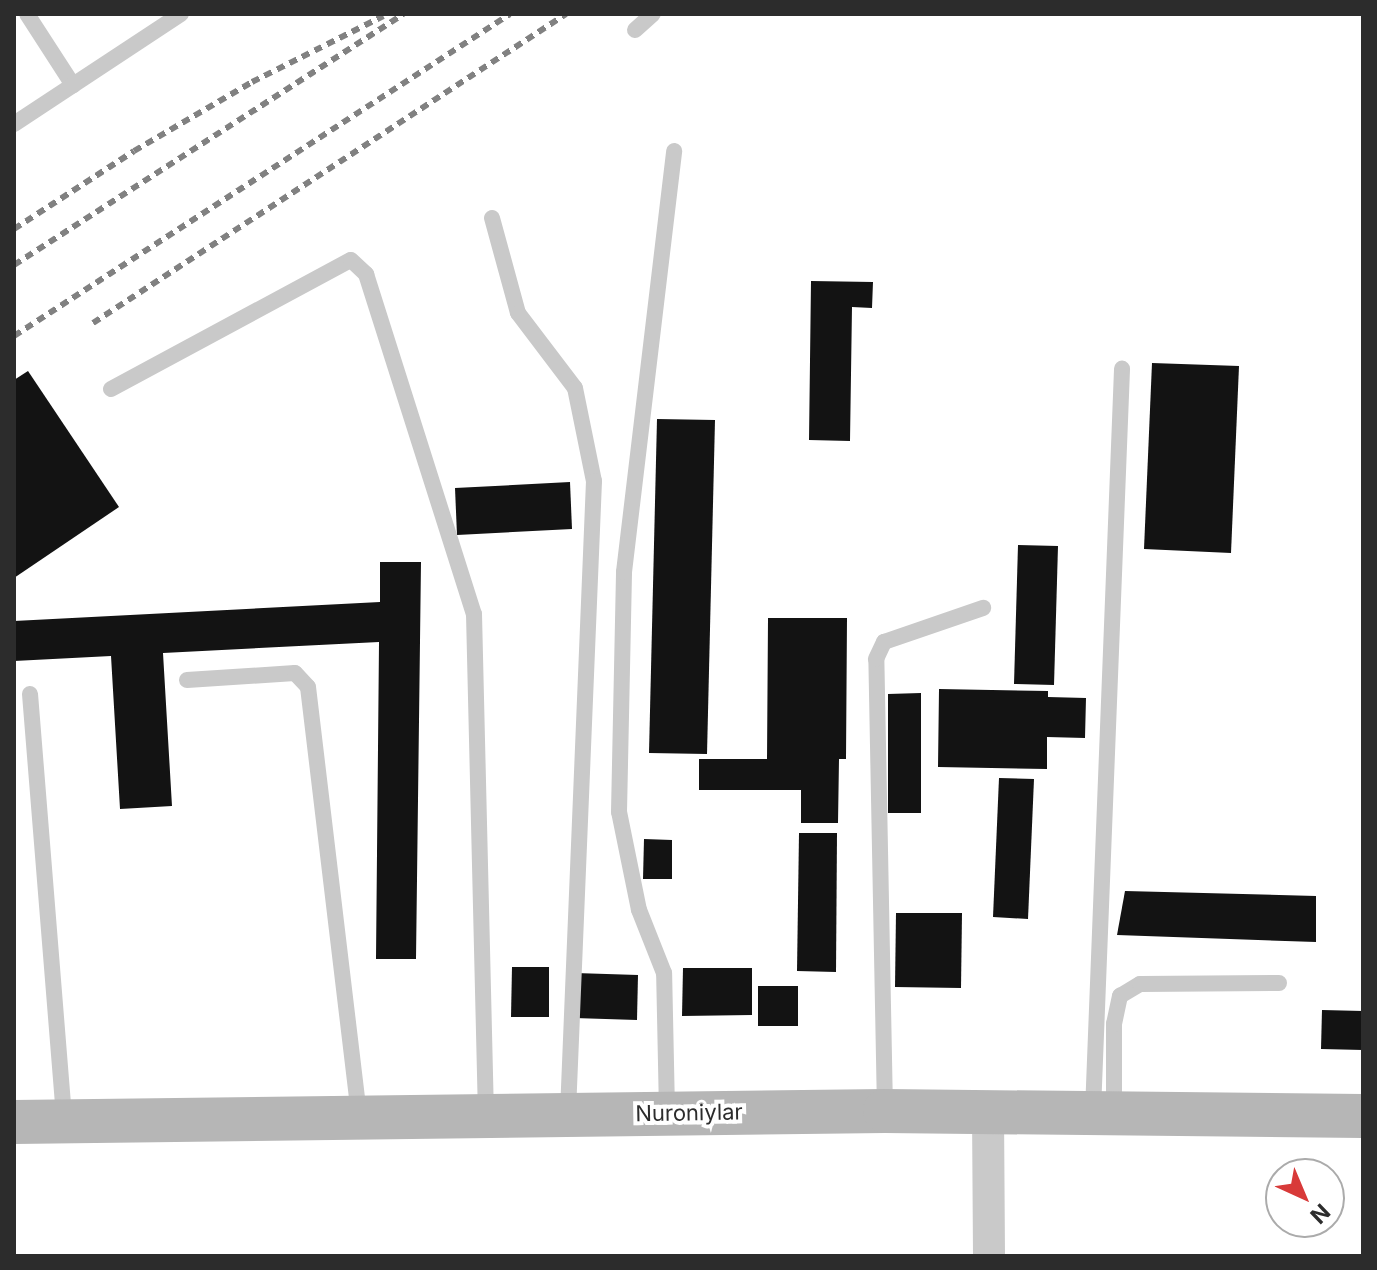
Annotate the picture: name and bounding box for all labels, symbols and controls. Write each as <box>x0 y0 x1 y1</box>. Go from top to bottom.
street label: Nuroniylar <box>635 1099 743 1127</box>
north arrow <box>1265 1158 1345 1238</box>
text: N <box>1305 1199 1335 1229</box>

